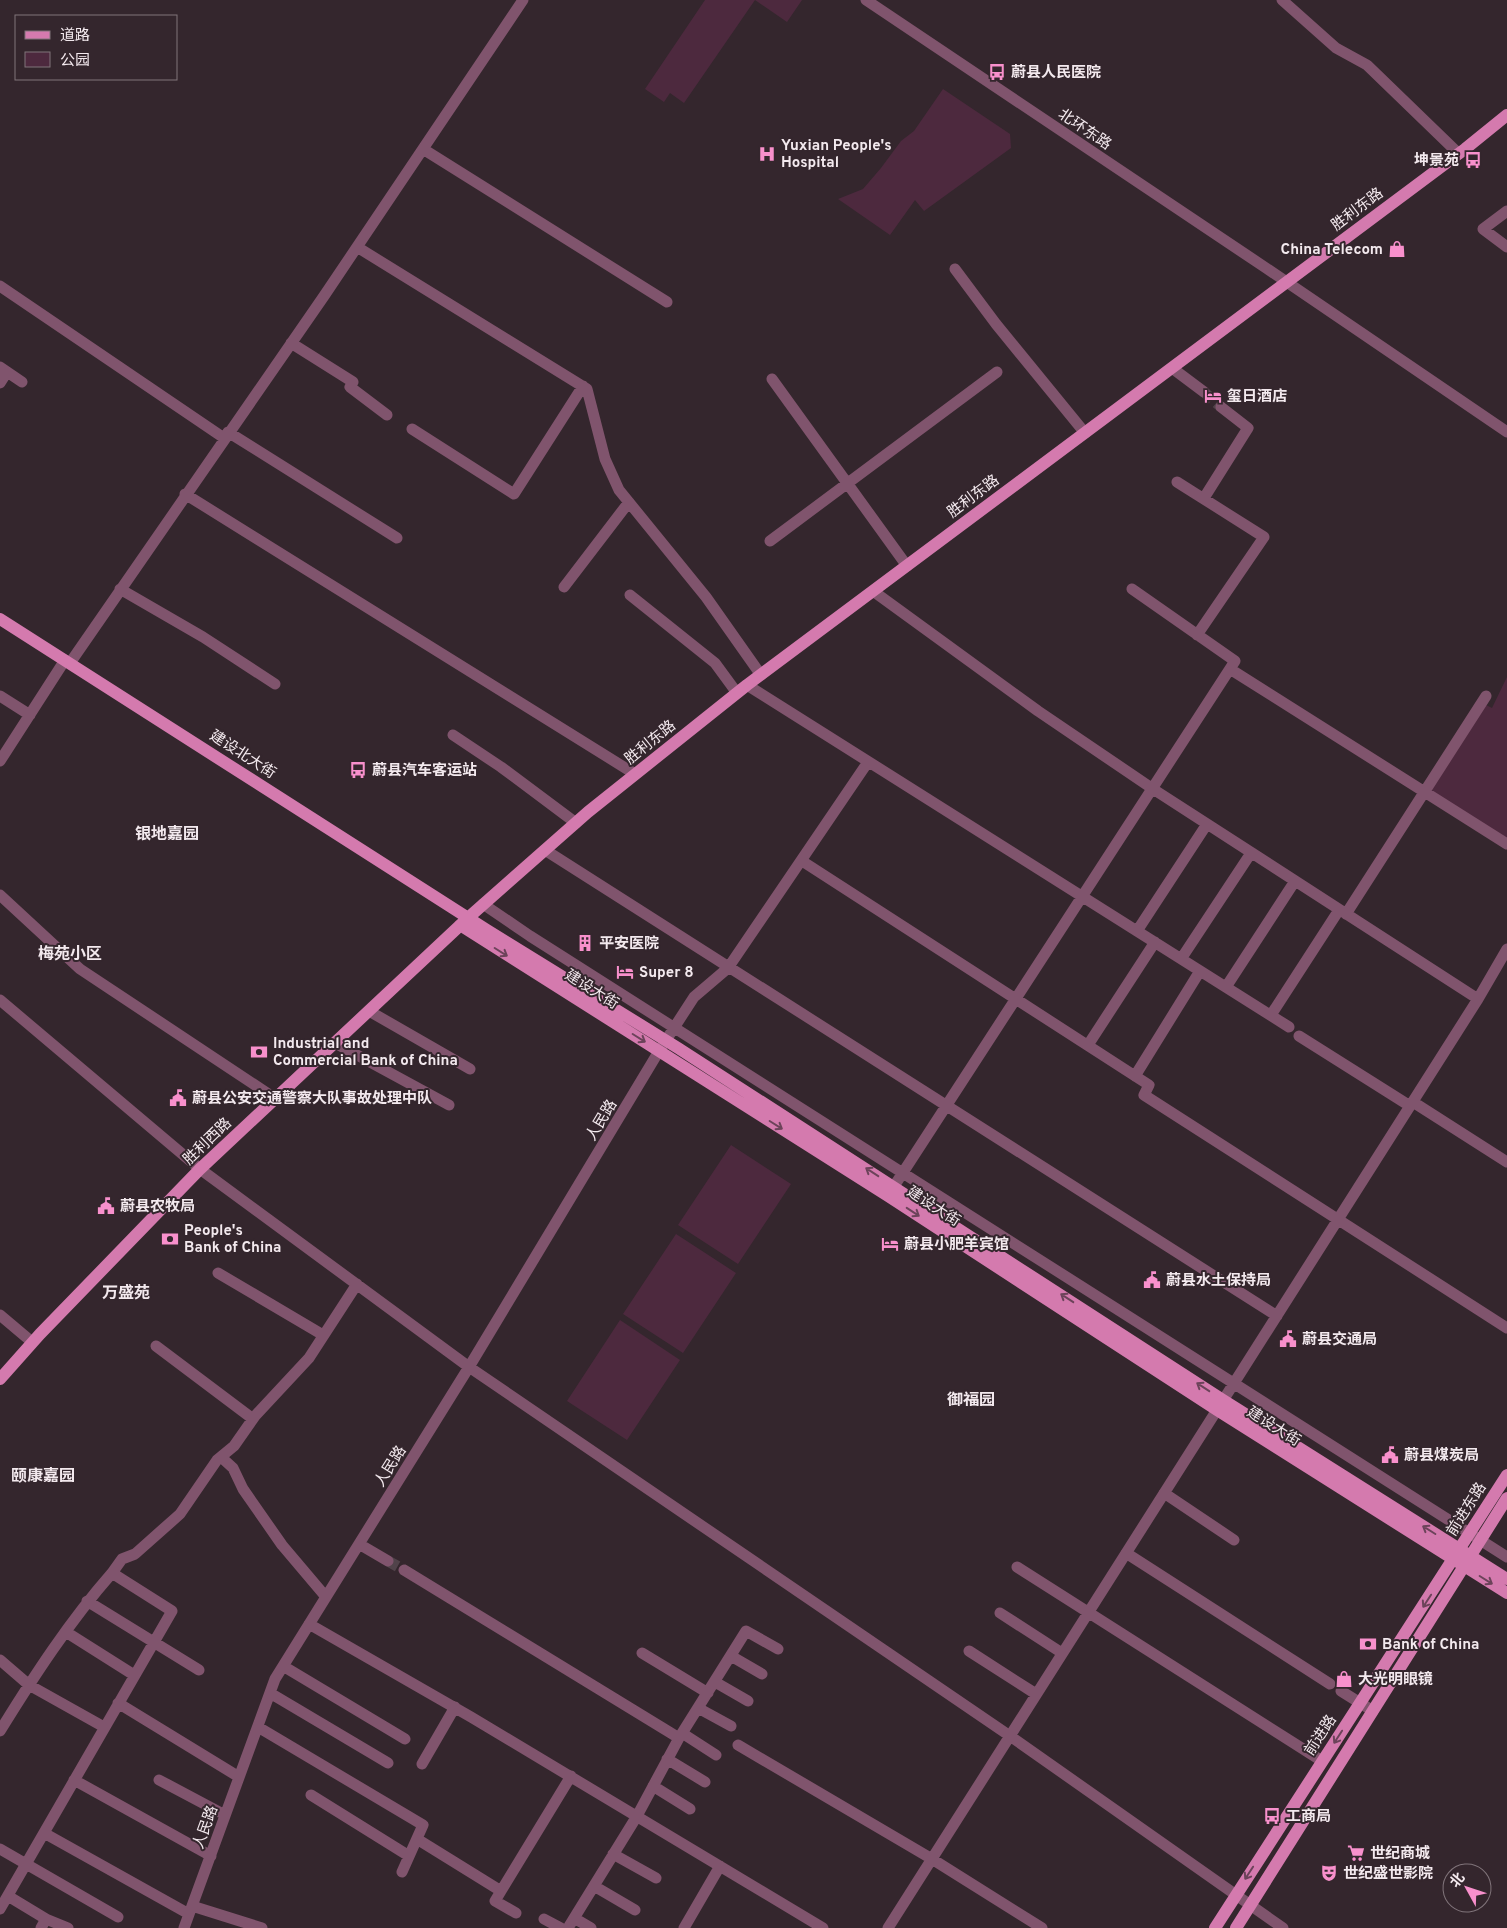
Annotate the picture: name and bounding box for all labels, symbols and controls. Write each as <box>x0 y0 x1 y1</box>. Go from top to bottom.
legend <box>15 15 178 80</box>
text: 道路 <box>60 27 90 46</box>
text: 公园 <box>60 52 90 71</box>
bus stop icon: 蔚县人民医院 <box>987 62 1007 82</box>
place label: 蔚县人民医院 <box>1011 64 1101 83</box>
street label: 北环东路 <box>1054 105 1115 155</box>
place label: Yuxian People's Hospital <box>781 137 892 173</box>
hospital icon: Yuxian People's Hospital <box>757 144 777 164</box>
bus stop icon: 坤景苑 <box>1463 150 1483 170</box>
place label: 坤景苑 <box>1414 152 1459 171</box>
street label: 胜利东路 <box>1328 185 1388 236</box>
shop icon: China Telecom <box>1387 239 1407 259</box>
place label: China Telecom <box>1281 241 1383 260</box>
hotel icon: 玺日酒店 <box>1203 386 1223 406</box>
place label: 玺日酒店 <box>1227 388 1287 407</box>
street label: 胜利东路 <box>944 472 1004 523</box>
street label: 胜利东路 <box>622 717 680 769</box>
street label: 建设北大街 <box>206 726 279 784</box>
bus stop icon: 蔚县汽车客运站 <box>348 760 368 780</box>
place label: 蔚县汽车客运站 <box>372 762 477 781</box>
district label: 银地嘉园 <box>135 825 199 845</box>
building icon: 平安医院 <box>575 933 595 953</box>
place label: 平安医院 <box>599 935 659 954</box>
district label: 梅苑小区 <box>38 945 102 965</box>
one-way arrow <box>494 946 508 957</box>
hotel icon: Super 8 <box>615 962 635 982</box>
place label: Super 8 <box>639 964 694 983</box>
street label: 建设大街 <box>561 966 622 1014</box>
one-way arrow <box>631 1033 645 1043</box>
place label: Industrial and Commercial Bank of China <box>273 1035 458 1071</box>
bank icon: Industrial and Commercial Bank of China <box>249 1042 269 1062</box>
public building icon: 蔚县公安交通警察大队事故处理中队 <box>168 1088 188 1108</box>
place label: 蔚县公安交通警察大队事故处理中队 <box>192 1090 432 1109</box>
street label: 人民路 <box>583 1097 622 1145</box>
street label: 胜利西路 <box>180 1114 236 1170</box>
one-way arrow <box>769 1119 783 1130</box>
one-way arrow <box>866 1166 880 1176</box>
street label: 建设大街 <box>903 1183 964 1232</box>
public building icon: 蔚县农牧局 <box>96 1196 116 1216</box>
place label: 蔚县农牧局 <box>120 1198 195 1217</box>
one-way arrow <box>906 1207 920 1217</box>
place label: People's Bank of China <box>184 1222 281 1258</box>
bank icon: People's Bank of China <box>160 1229 180 1249</box>
hotel icon: 蔚县小肥羊宾馆 <box>880 1234 900 1254</box>
place label: 蔚县小肥羊宾馆 <box>904 1236 1009 1255</box>
public building icon: 蔚县水土保持局 <box>1142 1270 1162 1290</box>
place label: 蔚县水土保持局 <box>1166 1271 1271 1291</box>
district label: 万盛苑 <box>102 1283 150 1304</box>
one-way arrow <box>1061 1293 1075 1303</box>
public building icon: 蔚县交通局 <box>1278 1329 1298 1349</box>
place label: 蔚县交通局 <box>1302 1331 1377 1350</box>
one-way arrow <box>1197 1382 1211 1392</box>
district label: 御福园 <box>947 1391 995 1411</box>
street label: 建设大街 <box>1243 1403 1304 1451</box>
street label: 人民路 <box>371 1443 411 1491</box>
public building icon: 蔚县煤炭局 <box>1380 1445 1400 1465</box>
place label: 蔚县煤炭局 <box>1404 1447 1479 1466</box>
district label: 颐康嘉园 <box>11 1467 75 1487</box>
street label: 前进东路 <box>1443 1479 1491 1540</box>
one-way arrow <box>1423 1525 1437 1535</box>
one-way arrow <box>1478 1575 1492 1585</box>
one-way arrow <box>1421 1593 1431 1607</box>
bank icon: Bank of China <box>1358 1634 1378 1654</box>
place label: Bank of China <box>1382 1636 1479 1655</box>
shop icon: 大光明眼镜 <box>1334 1669 1354 1689</box>
place label: 大光明眼镜 <box>1358 1670 1433 1690</box>
street label: 前进路 <box>1301 1712 1341 1760</box>
one-way arrow <box>1333 1729 1343 1743</box>
street label: 人民路 <box>190 1803 223 1852</box>
bus stop icon: 工商局 <box>1262 1806 1282 1826</box>
place label: 工商局 <box>1286 1808 1331 1827</box>
supermarket icon: 世纪商城 <box>1346 1843 1366 1863</box>
place label: 世纪商城 <box>1370 1844 1430 1864</box>
theatre icon: 世纪盛世影院 <box>1319 1863 1339 1883</box>
north arrow <box>1442 1863 1492 1913</box>
place label: 世纪盛世影院 <box>1343 1864 1433 1884</box>
one-way arrow <box>1244 1866 1255 1880</box>
text: 北 <box>1447 1870 1469 1891</box>

